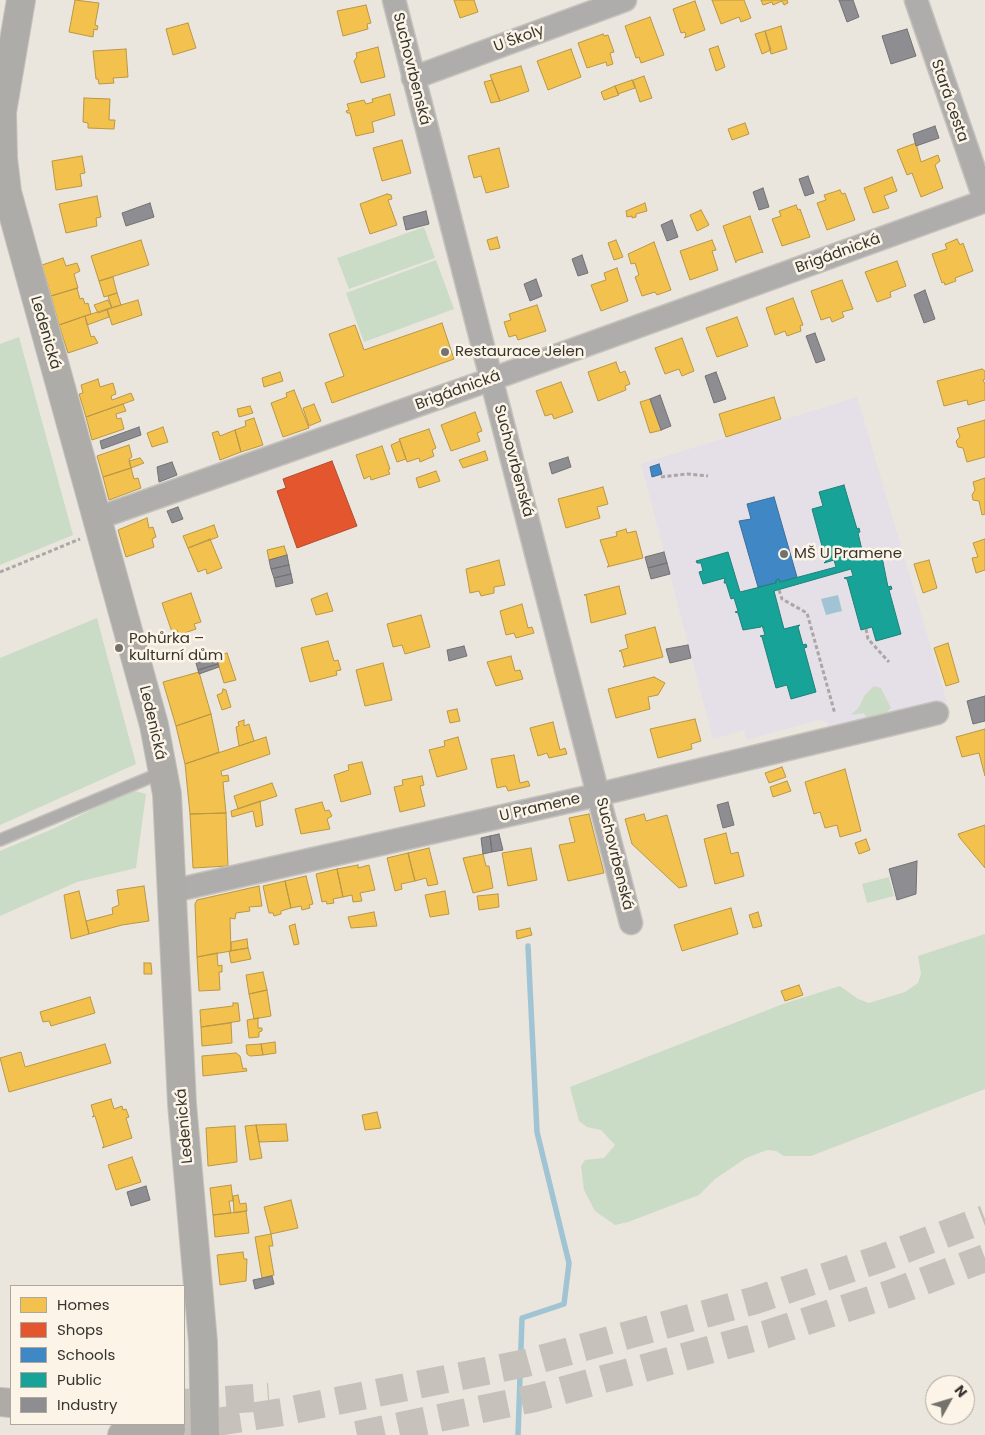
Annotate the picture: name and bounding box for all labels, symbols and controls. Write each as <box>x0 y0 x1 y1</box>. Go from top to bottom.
street label: Suchovrbenská <box>388 11 434 127</box>
street label: U Školy <box>491 22 547 56</box>
street label: Stará cesta <box>926 57 972 145</box>
street label: Brigádnická <box>793 230 883 278</box>
street label: Ledenická <box>26 294 64 372</box>
place label: Restaurace Jelen <box>455 343 584 361</box>
marker: Restaurace Jelen <box>439 346 451 358</box>
street label: Brigádnická <box>413 367 503 415</box>
street label: Suchovrbenská <box>489 403 537 519</box>
place label: MŠ U Pramene <box>794 545 902 563</box>
marker: MŠ U Pramene <box>778 548 790 560</box>
place label: Pohůrka – kulturní dům <box>129 630 223 665</box>
marker: Pohůrka – kulturní dům <box>113 642 125 654</box>
street label: Ledenická <box>135 684 169 762</box>
street label: U Pramene <box>498 790 582 826</box>
street label: Suchovrbenská <box>591 796 637 912</box>
street label: Ledenická <box>173 1088 197 1164</box>
legend <box>10 1285 185 1425</box>
text: Homes <box>57 1294 110 1315</box>
text: Shops <box>57 1319 103 1340</box>
text: Schools <box>57 1344 115 1365</box>
text: Public <box>57 1369 102 1390</box>
north arrow <box>925 1375 975 1425</box>
text: N <box>950 1381 972 1402</box>
text: Industry <box>57 1394 117 1415</box>

